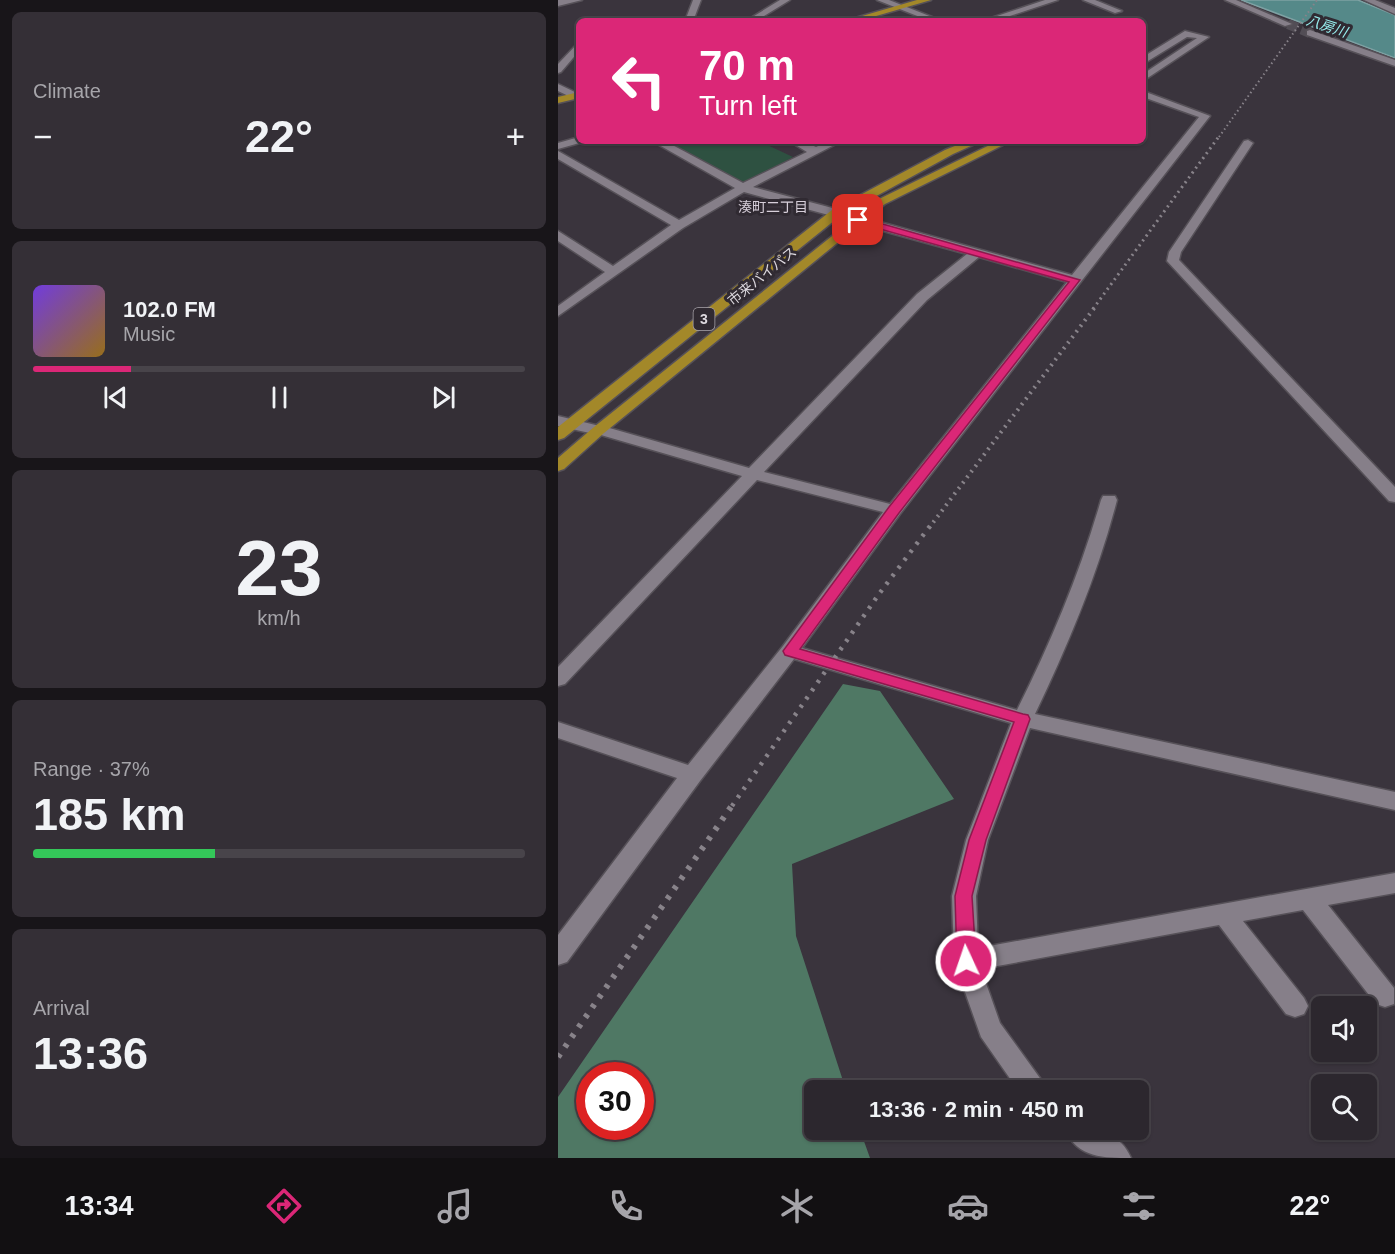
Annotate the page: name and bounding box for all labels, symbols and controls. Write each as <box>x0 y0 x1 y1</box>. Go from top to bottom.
water label: 八房川 <box>1305 12 1351 41</box>
icon: left <box>600 42 678 120</box>
text: 70 m <box>699 42 795 89</box>
text: Climate <box>33 80 101 102</box>
text: Turn left <box>699 91 797 121</box>
text: 22° <box>245 111 313 162</box>
text: − <box>33 118 52 155</box>
text: + <box>506 118 525 155</box>
pin <box>832 194 883 245</box>
district label: 湊町二丁目 <box>738 199 808 215</box>
icon: arrive <box>841 203 874 236</box>
street label: 市来バイパス <box>724 243 800 309</box>
text: 102.0 FM <box>123 297 216 322</box>
road number: 3 <box>694 308 714 330</box>
text: Music <box>123 323 175 345</box>
icon: previous <box>99 381 132 414</box>
icon: pause <box>263 381 296 414</box>
icon: next <box>427 381 460 414</box>
text: 23 <box>236 524 322 612</box>
text: km/h <box>257 607 301 629</box>
text: Range · 37% <box>33 758 150 780</box>
text: 185 km <box>33 789 186 840</box>
position arrow <box>934 929 998 993</box>
map controls <box>1311 996 1377 1140</box>
button: sound <box>1311 996 1377 1062</box>
text: Arrival <box>33 997 90 1019</box>
text: 13:36 <box>33 1028 148 1079</box>
speed limit sign: 30 <box>576 1062 654 1140</box>
button: search <box>1311 1074 1377 1140</box>
text: 13:36 · 2 min · 450 m <box>869 1097 1084 1122</box>
icon: directions <box>263 1185 305 1227</box>
icon: music <box>434 1185 476 1227</box>
icon: phone <box>605 1185 647 1227</box>
icon: climate <box>776 1185 818 1227</box>
icon: car <box>947 1185 989 1227</box>
icon: filters <box>1118 1185 1160 1227</box>
text: 13:34 <box>65 1191 134 1221</box>
text: 22° <box>1290 1191 1330 1221</box>

